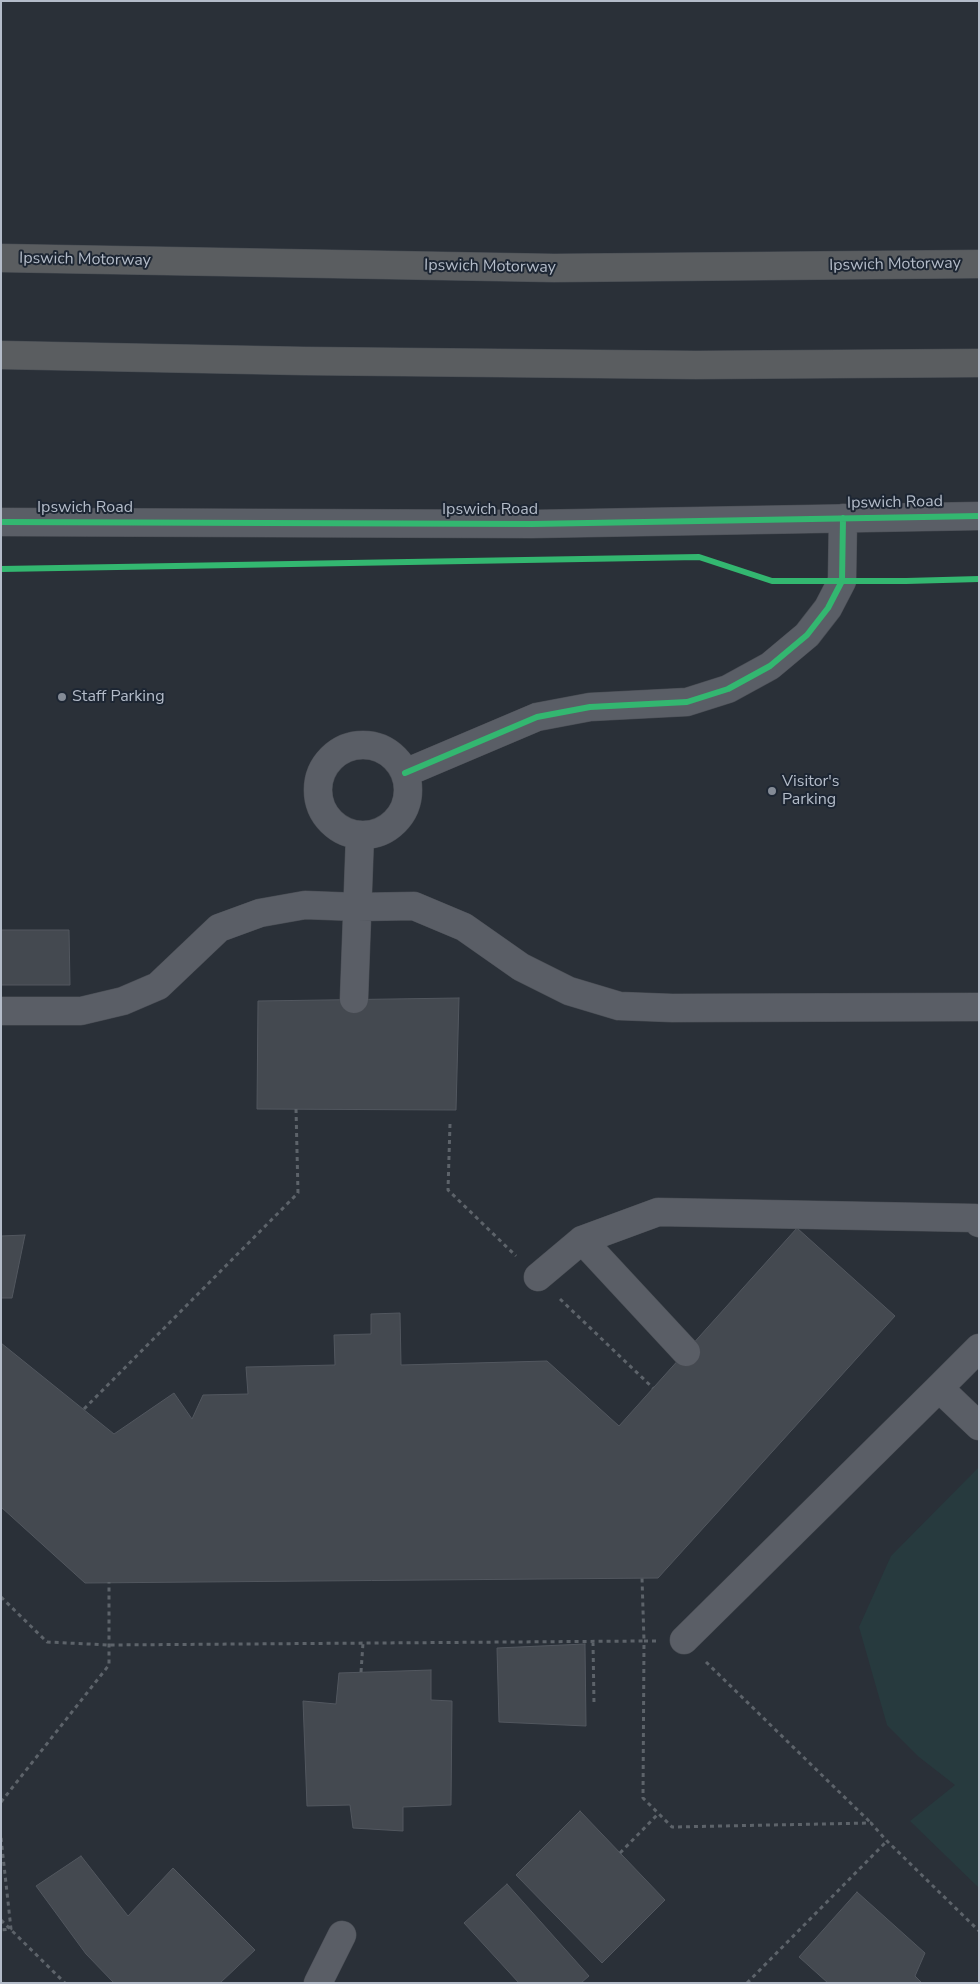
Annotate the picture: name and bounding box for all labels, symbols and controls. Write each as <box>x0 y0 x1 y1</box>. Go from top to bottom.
street label: Ipswich Motorway <box>19 249 151 271</box>
street label: Ipswich Motorway <box>829 254 961 276</box>
street label: Ipswich Motorway <box>424 256 556 278</box>
street label: Ipswich Road <box>847 493 943 513</box>
street label: Ipswich Road <box>37 498 133 518</box>
street label: Ipswich Road <box>442 500 538 520</box>
place label: Staff Parking <box>72 687 165 707</box>
marker: Staff Parking <box>56 691 68 703</box>
place label: Visitor's Parking <box>782 772 840 810</box>
marker: Visitor's Parking <box>766 785 778 797</box>

